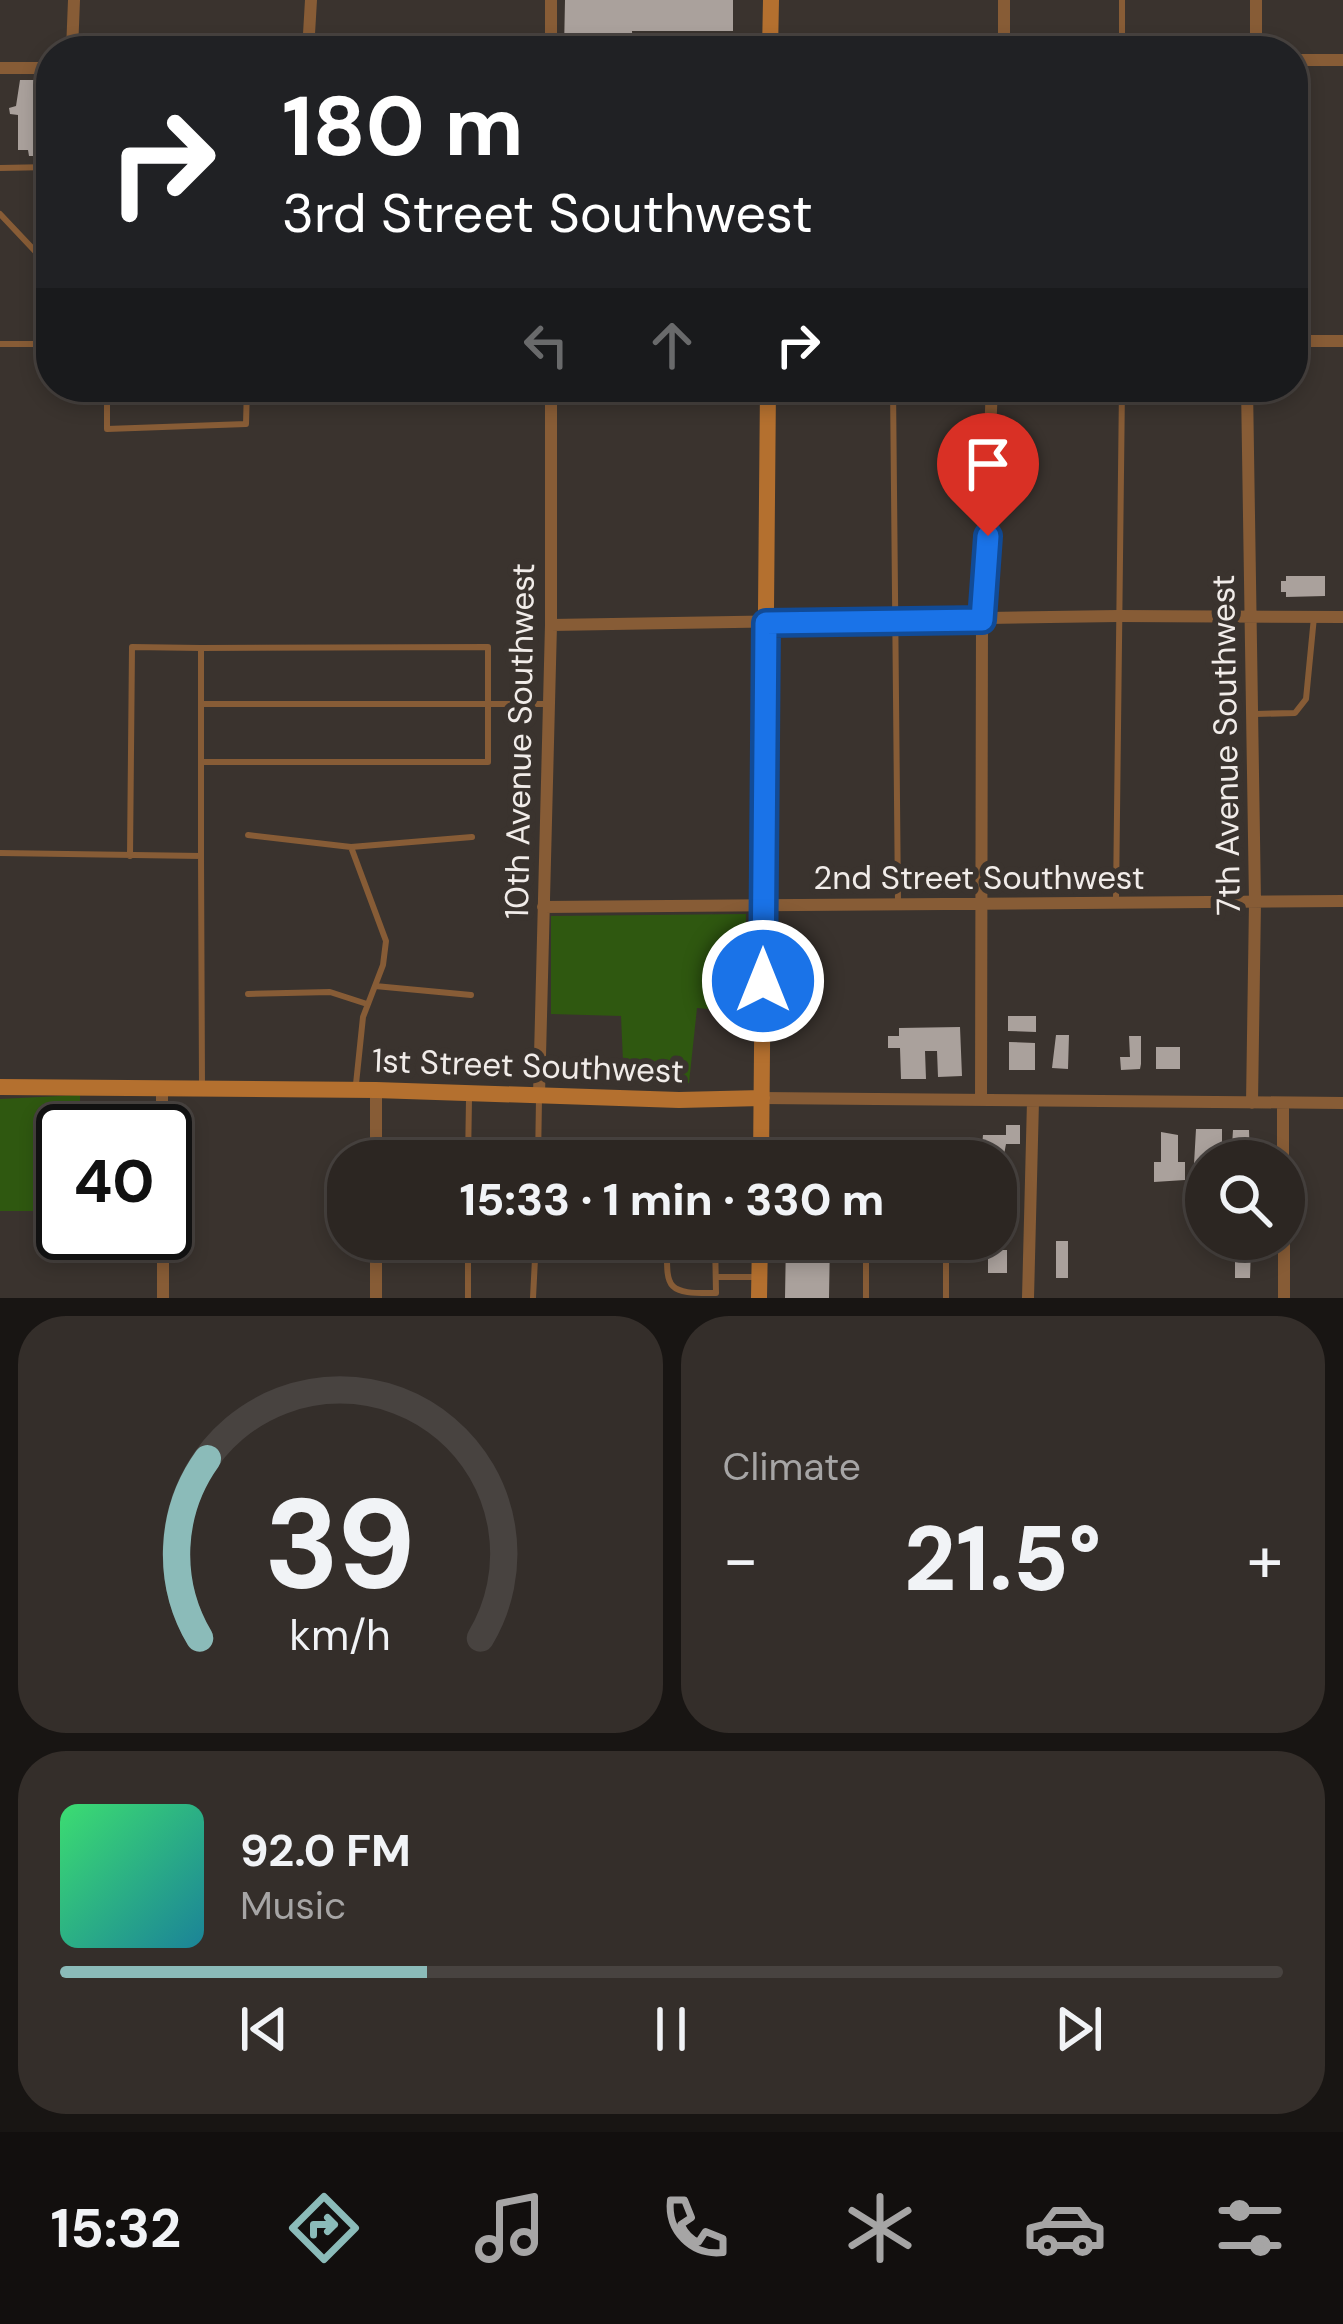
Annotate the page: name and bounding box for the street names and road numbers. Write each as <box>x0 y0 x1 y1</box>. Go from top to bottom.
street label: 10th Avenue Southwest <box>495 563 544 919</box>
street label: 7th Avenue Southwest <box>1201 574 1250 916</box>
street label: 2nd Street Southwest <box>813 856 1145 899</box>
street label: 1st Street Southwest <box>371 1039 685 1092</box>

